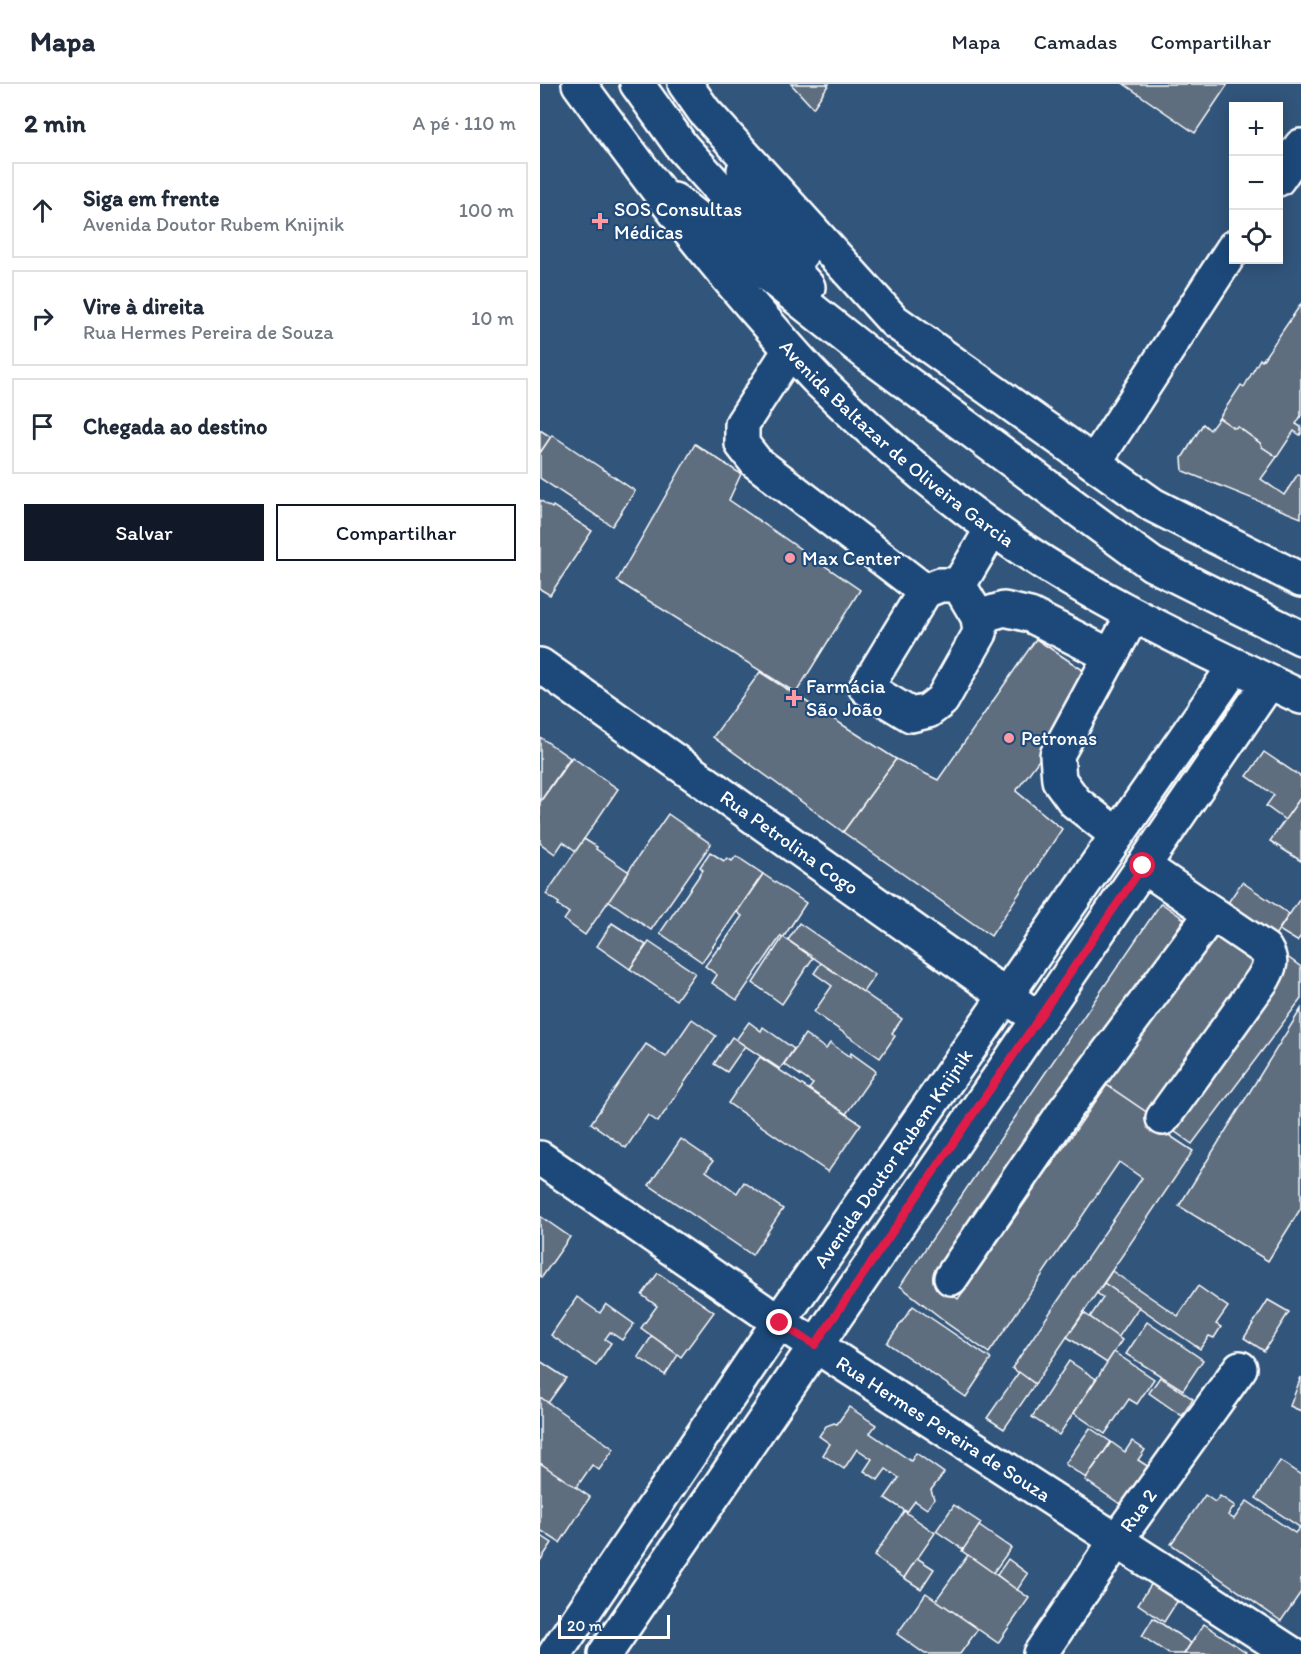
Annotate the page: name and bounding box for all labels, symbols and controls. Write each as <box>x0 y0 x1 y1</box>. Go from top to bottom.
text: Mapa <box>30 24 95 58</box>
text: Mapa <box>952 29 1000 54</box>
text: Camadas <box>1033 29 1117 54</box>
text: Compartilhar <box>1150 29 1271 54</box>
map controls <box>1229 102 1283 264</box>
button: + <box>1229 102 1283 156</box>
text: 2 min <box>24 107 86 139</box>
text: A pé · 110 m <box>413 111 516 135</box>
button: − <box>1229 156 1283 210</box>
text: Siga em frente <box>83 185 219 212</box>
icon: ahead <box>26 194 59 227</box>
place label: SOS Consultas Médicas <box>614 197 742 244</box>
text: 100 m <box>459 198 514 222</box>
button: locate <box>1229 210 1283 264</box>
text: Avenida Doutor Rubem Knijnik <box>83 212 344 236</box>
marker: SOS Consultas Médicas <box>591 212 609 230</box>
text: Vire à direita <box>83 293 204 320</box>
icon: right <box>26 302 59 335</box>
text: 10 m <box>471 306 514 330</box>
text: Rua Hermes Pereira de Souza <box>83 320 334 344</box>
street label: Avenida Baltazar de Oliveira Garcia <box>775 335 1019 552</box>
icon: arrive <box>26 410 59 443</box>
text: Chegada ao destino <box>83 413 267 440</box>
button: Salvar <box>24 504 264 561</box>
button: Compartilhar <box>276 504 516 561</box>
place label: Max Center <box>802 546 901 570</box>
marker: Max Center <box>783 551 797 565</box>
place label: Farmácia São João <box>806 674 886 721</box>
marker: Farmácia São João <box>787 691 801 705</box>
place label: Petronas <box>1021 726 1097 750</box>
marker: Petronas <box>1002 731 1016 745</box>
street label: Rua Petrolina Cogo <box>716 785 863 900</box>
route start <box>1129 852 1155 878</box>
street label: Avenida Doutor Rubem Knijnik <box>808 1044 977 1272</box>
route end <box>766 1309 792 1335</box>
street label: Rua Hermes Pereira de Souza <box>832 1350 1056 1507</box>
street label: Rua 2 <box>1114 1483 1162 1537</box>
scale bar <box>558 1612 670 1640</box>
text: 20 m <box>567 1616 602 1635</box>

